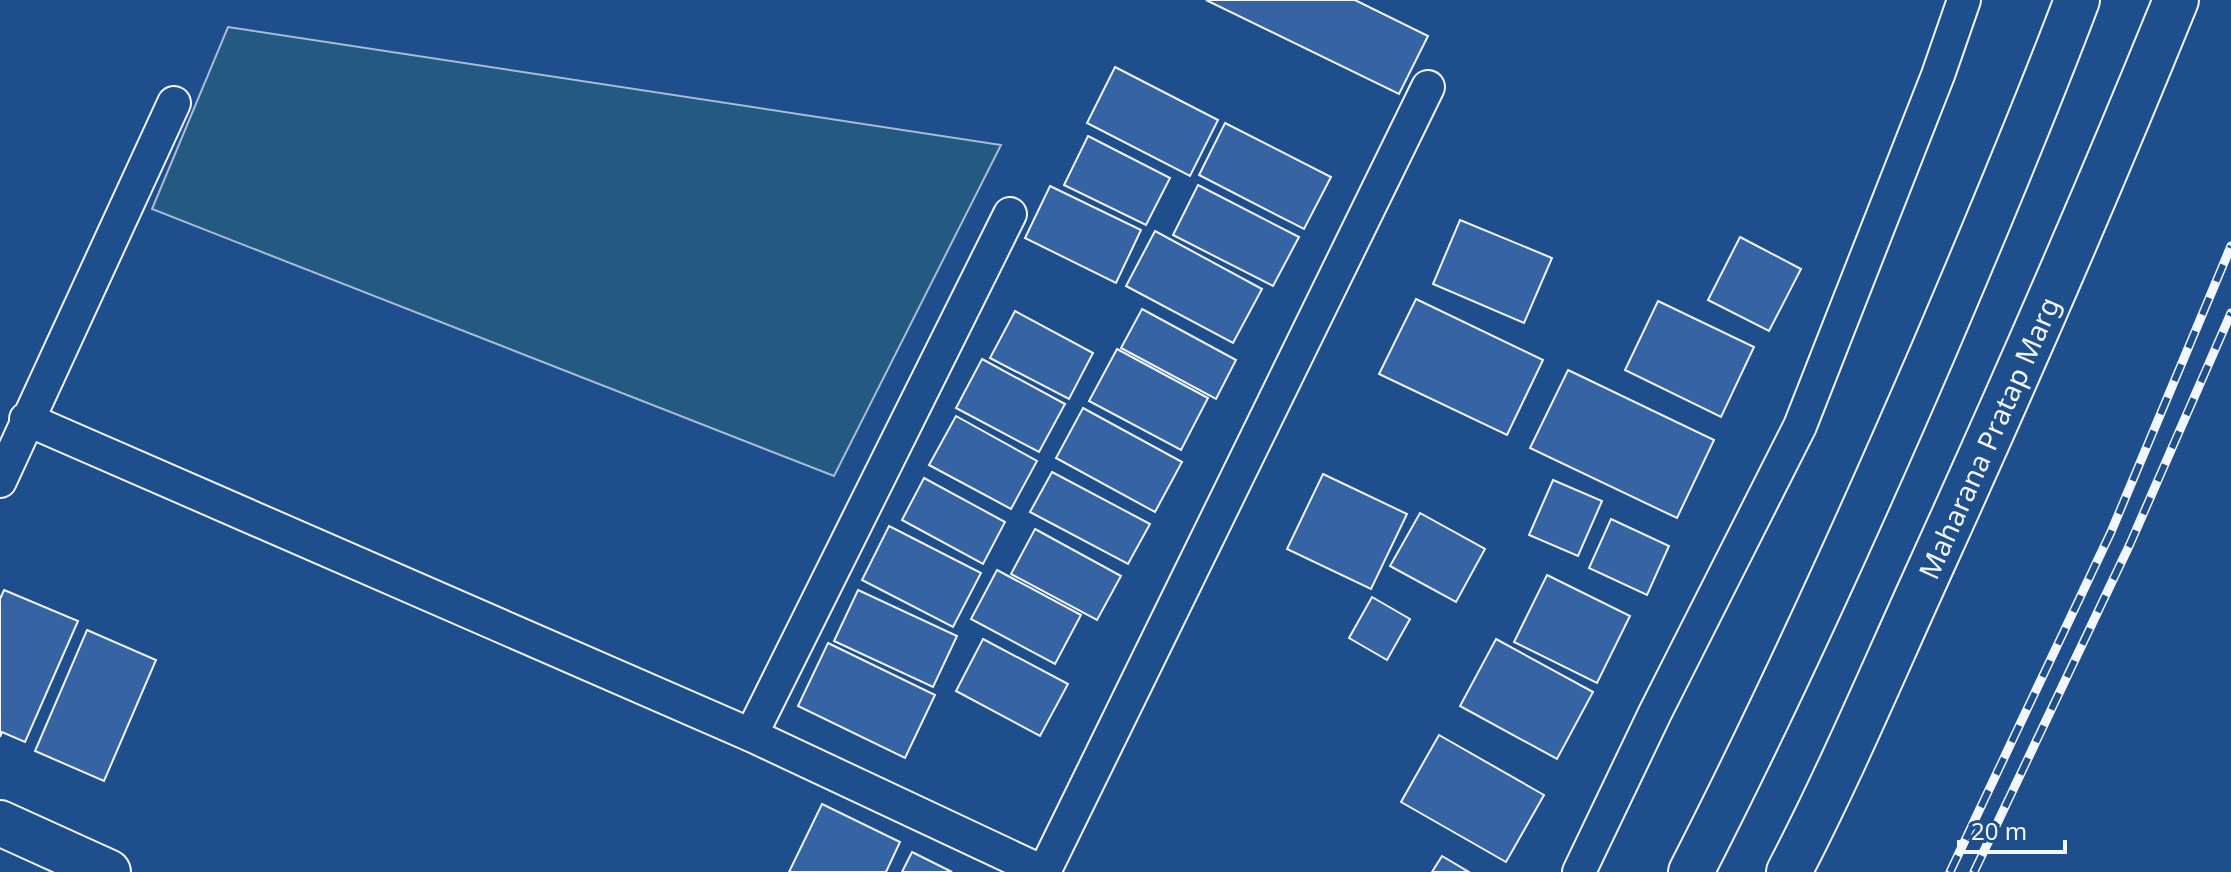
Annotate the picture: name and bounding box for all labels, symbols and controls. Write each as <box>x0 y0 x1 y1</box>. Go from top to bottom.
street label: Maharana Pratap Marg <box>1909 291 2068 585</box>
scale bar <box>1959 804 2065 854</box>
text: 20 m <box>1971 814 2027 847</box>

